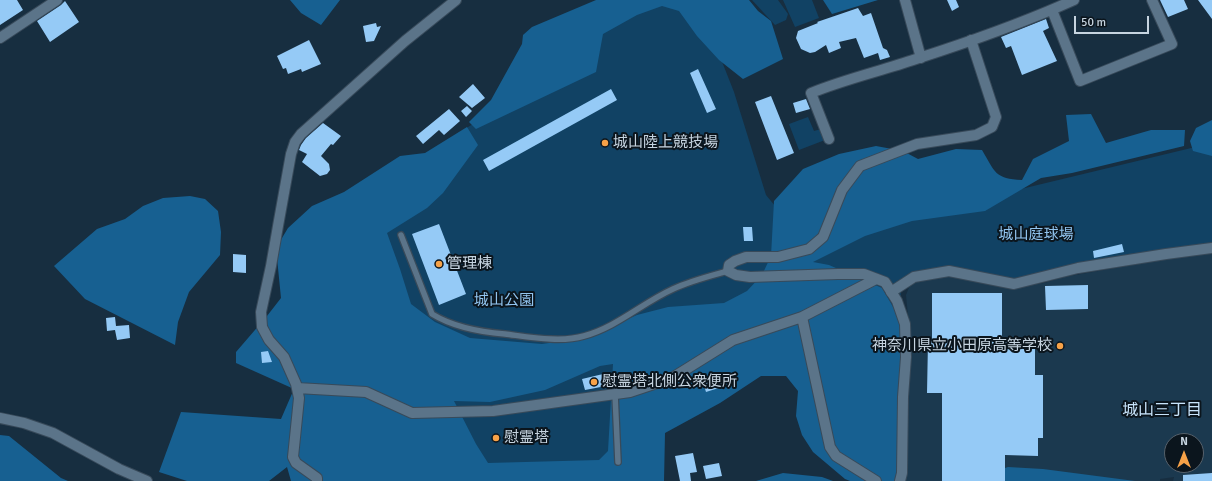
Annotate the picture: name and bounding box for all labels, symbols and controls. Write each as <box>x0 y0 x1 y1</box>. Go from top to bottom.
scale bar <box>1076 8 1151 34</box>
text: 50 m <box>1081 15 1106 30</box>
place label: 城山陸上競技場 <box>613 134 718 152</box>
marker: 城山陸上競技場 <box>600 138 610 148</box>
park label: 城山庭球場 <box>999 226 1073 244</box>
place label: 管理棟 <box>447 255 492 273</box>
marker: 管理棟 <box>434 259 444 269</box>
park label: 城山公園 <box>474 292 534 310</box>
place label: 神奈川県立小田原高等学校 <box>872 337 1052 355</box>
marker: 神奈川県立小田原高等学校 <box>1055 341 1065 351</box>
place label: 慰霊塔北側公衆便所 <box>602 373 737 391</box>
marker: 慰霊塔北側公衆便所 <box>589 377 599 387</box>
district label: 城山三丁目 <box>1122 401 1202 421</box>
place label: 慰霊塔 <box>504 429 549 447</box>
marker: 慰霊塔 <box>491 433 501 443</box>
north arrow <box>1164 433 1204 473</box>
text: N <box>1180 435 1188 448</box>

